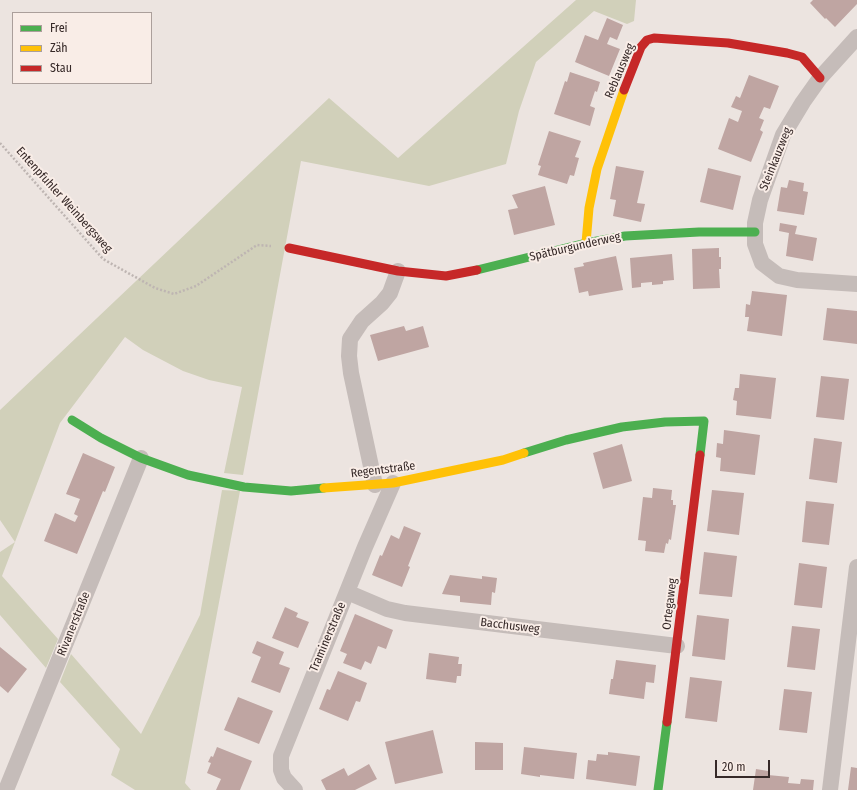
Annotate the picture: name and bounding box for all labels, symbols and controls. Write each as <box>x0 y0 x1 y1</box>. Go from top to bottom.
legend <box>12 12 152 84</box>
text: Frei <box>50 21 68 35</box>
text: Zäh <box>50 41 68 55</box>
street label: Reblausweg <box>602 41 638 101</box>
text: Stau <box>50 61 72 75</box>
street label: Steinkauzweg <box>757 125 795 193</box>
street label: Entenpfuhler Weinbergsweg <box>13 144 115 256</box>
street label: Spätburgunderweg <box>528 230 622 264</box>
street label: Regentstraße <box>350 459 416 481</box>
street label: Ortegaweg <box>660 577 680 631</box>
street label: Rivanerstraße <box>55 590 93 658</box>
street label: Traminerstraße <box>307 600 349 674</box>
street label: Bacchusweg <box>480 615 540 637</box>
scale bar <box>717 752 772 778</box>
text: 20 m <box>722 760 746 774</box>

